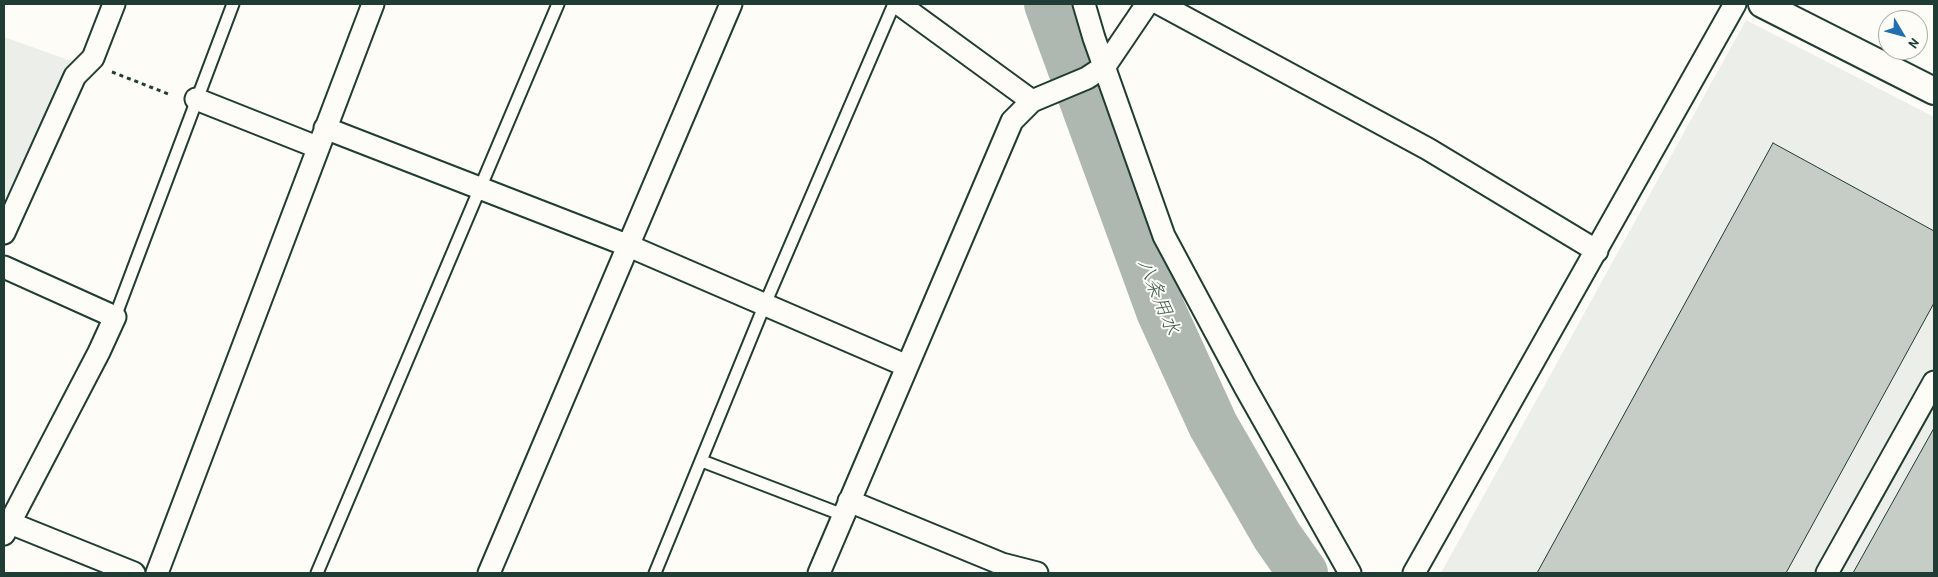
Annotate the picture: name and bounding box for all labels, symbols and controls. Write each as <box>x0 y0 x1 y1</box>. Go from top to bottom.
north arrow <box>1878 10 1928 60</box>
text: N <box>1905 35 1924 52</box>
water label: 八条用水 <box>1132 255 1184 339</box>

